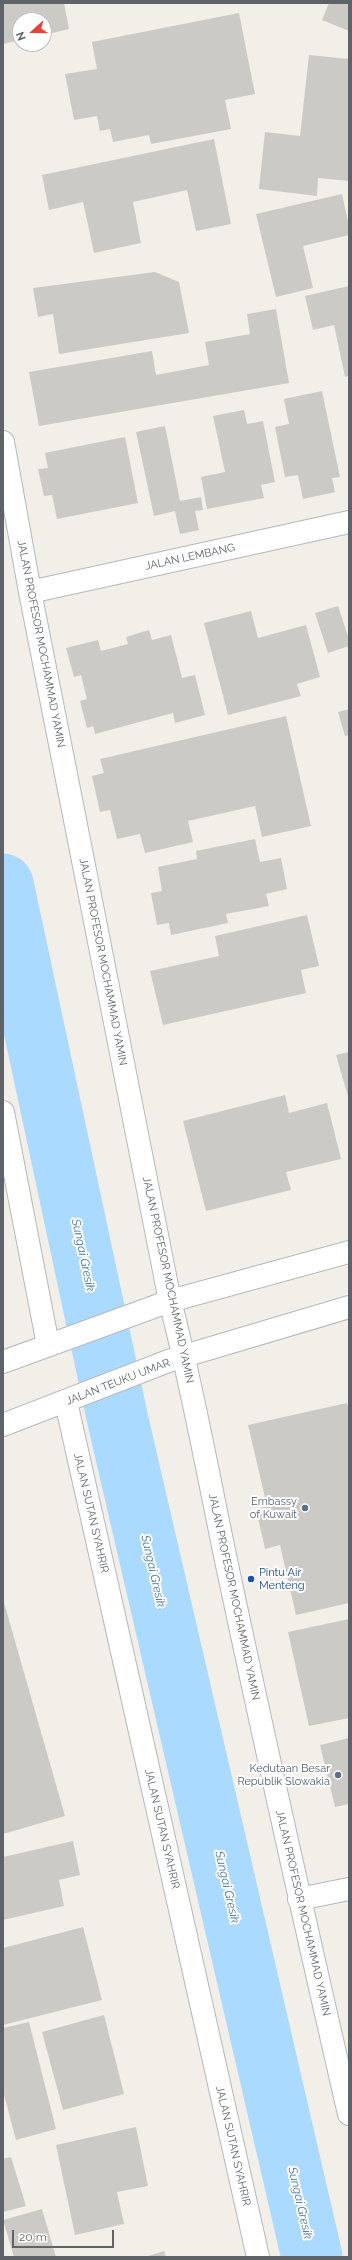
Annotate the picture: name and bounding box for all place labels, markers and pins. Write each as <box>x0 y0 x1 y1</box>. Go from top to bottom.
place label: Embassy of Kuwait <box>250 1495 297 1521</box>
marker: Embassy of Kuwait <box>300 1503 310 1513</box>
place label: Pintu Air Menteng <box>259 1566 305 1592</box>
marker: Pintu Air Menteng <box>246 1574 256 1584</box>
place label: Kedutaan Besar Republik Slowakia <box>237 1762 330 1788</box>
marker: Kedutaan Besar Republik Slowakia <box>333 1770 343 1780</box>

